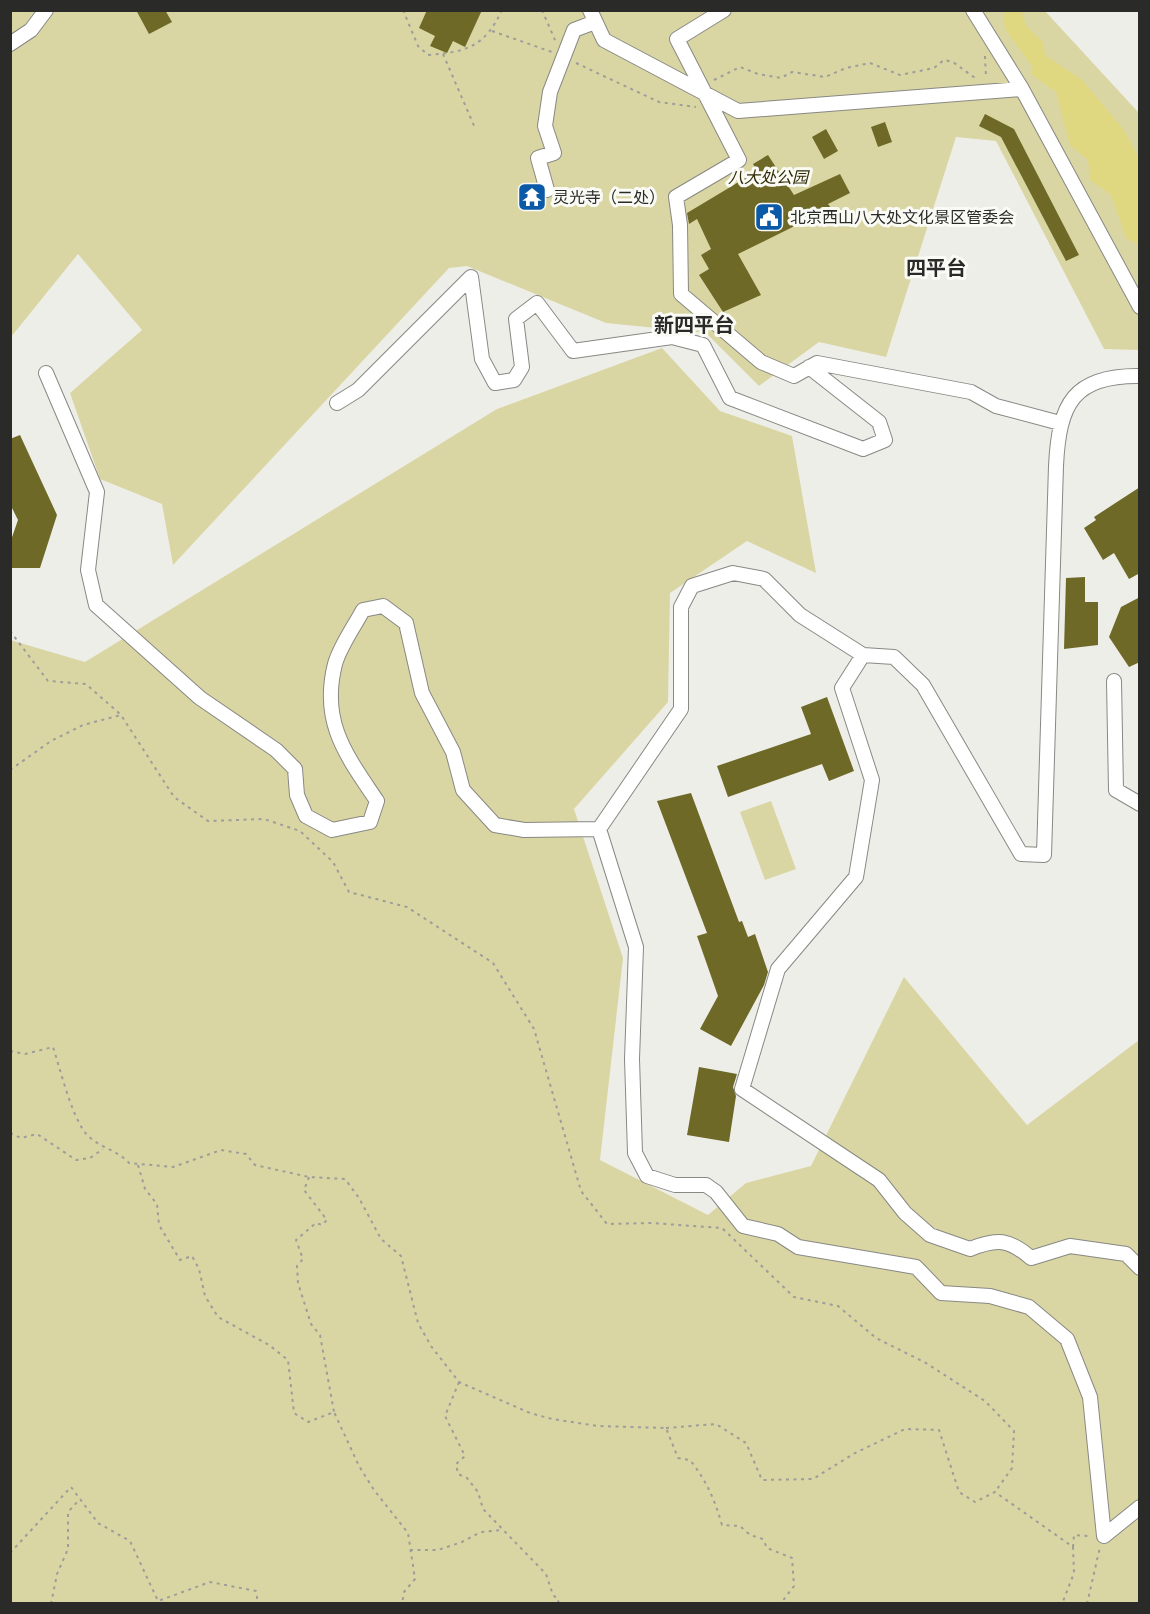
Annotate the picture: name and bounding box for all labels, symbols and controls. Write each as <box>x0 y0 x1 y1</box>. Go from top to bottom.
park label: 八大处公园 <box>728 169 810 186</box>
temple icon: 灵光寺（二处） <box>516 181 548 213</box>
place label: 灵光寺（二处） <box>553 189 665 206</box>
public building icon: 北京西山八大处文化景区管委会 <box>753 201 785 233</box>
place label: 北京西山八大处文化景区管委会 <box>790 209 1014 226</box>
district label: 四平台 <box>906 257 966 279</box>
district label: 新四平台 <box>654 314 734 336</box>

